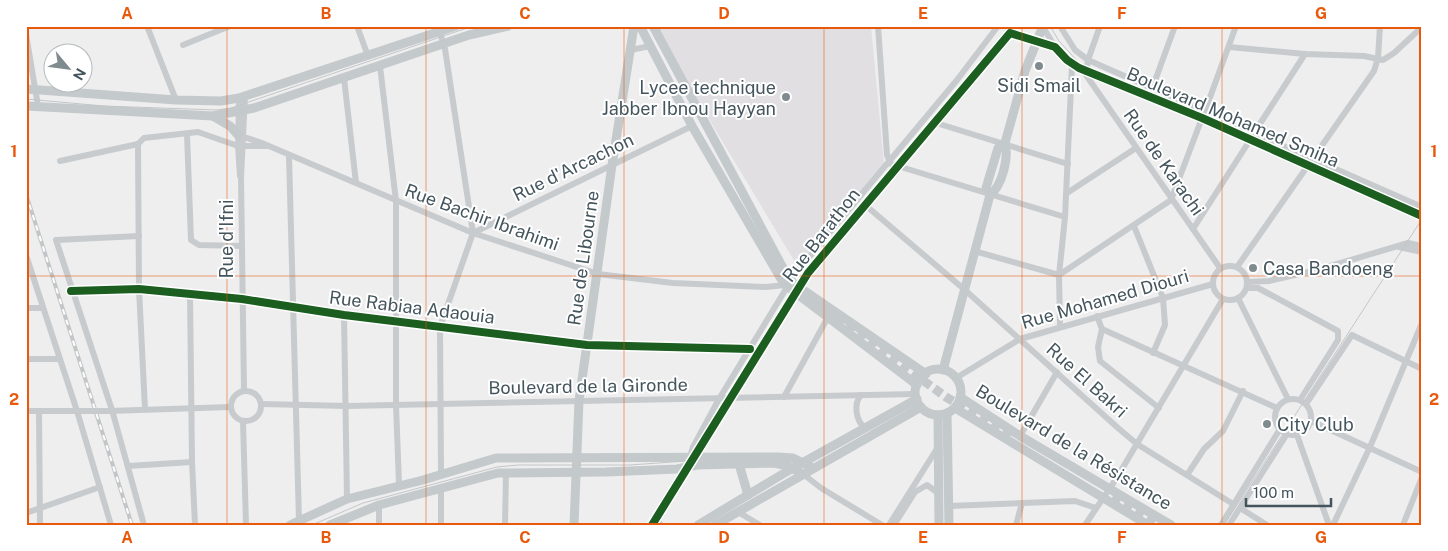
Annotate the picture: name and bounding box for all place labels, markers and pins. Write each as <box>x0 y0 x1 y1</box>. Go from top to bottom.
marker: Sidi Smail <box>1033 60 1045 72</box>
place label: Sidi Smail <box>997 75 1081 96</box>
place label: Lycee technique Jabber Ibnou Hayyan <box>602 77 776 119</box>
marker: Lycee technique Jabber Ibnou Hayyan <box>780 91 792 103</box>
place label: Casa Bandoeng <box>1263 258 1394 279</box>
marker: Casa Bandoeng <box>1247 262 1259 274</box>
place label: City Club <box>1277 414 1354 435</box>
marker: City Club <box>1261 418 1273 430</box>

